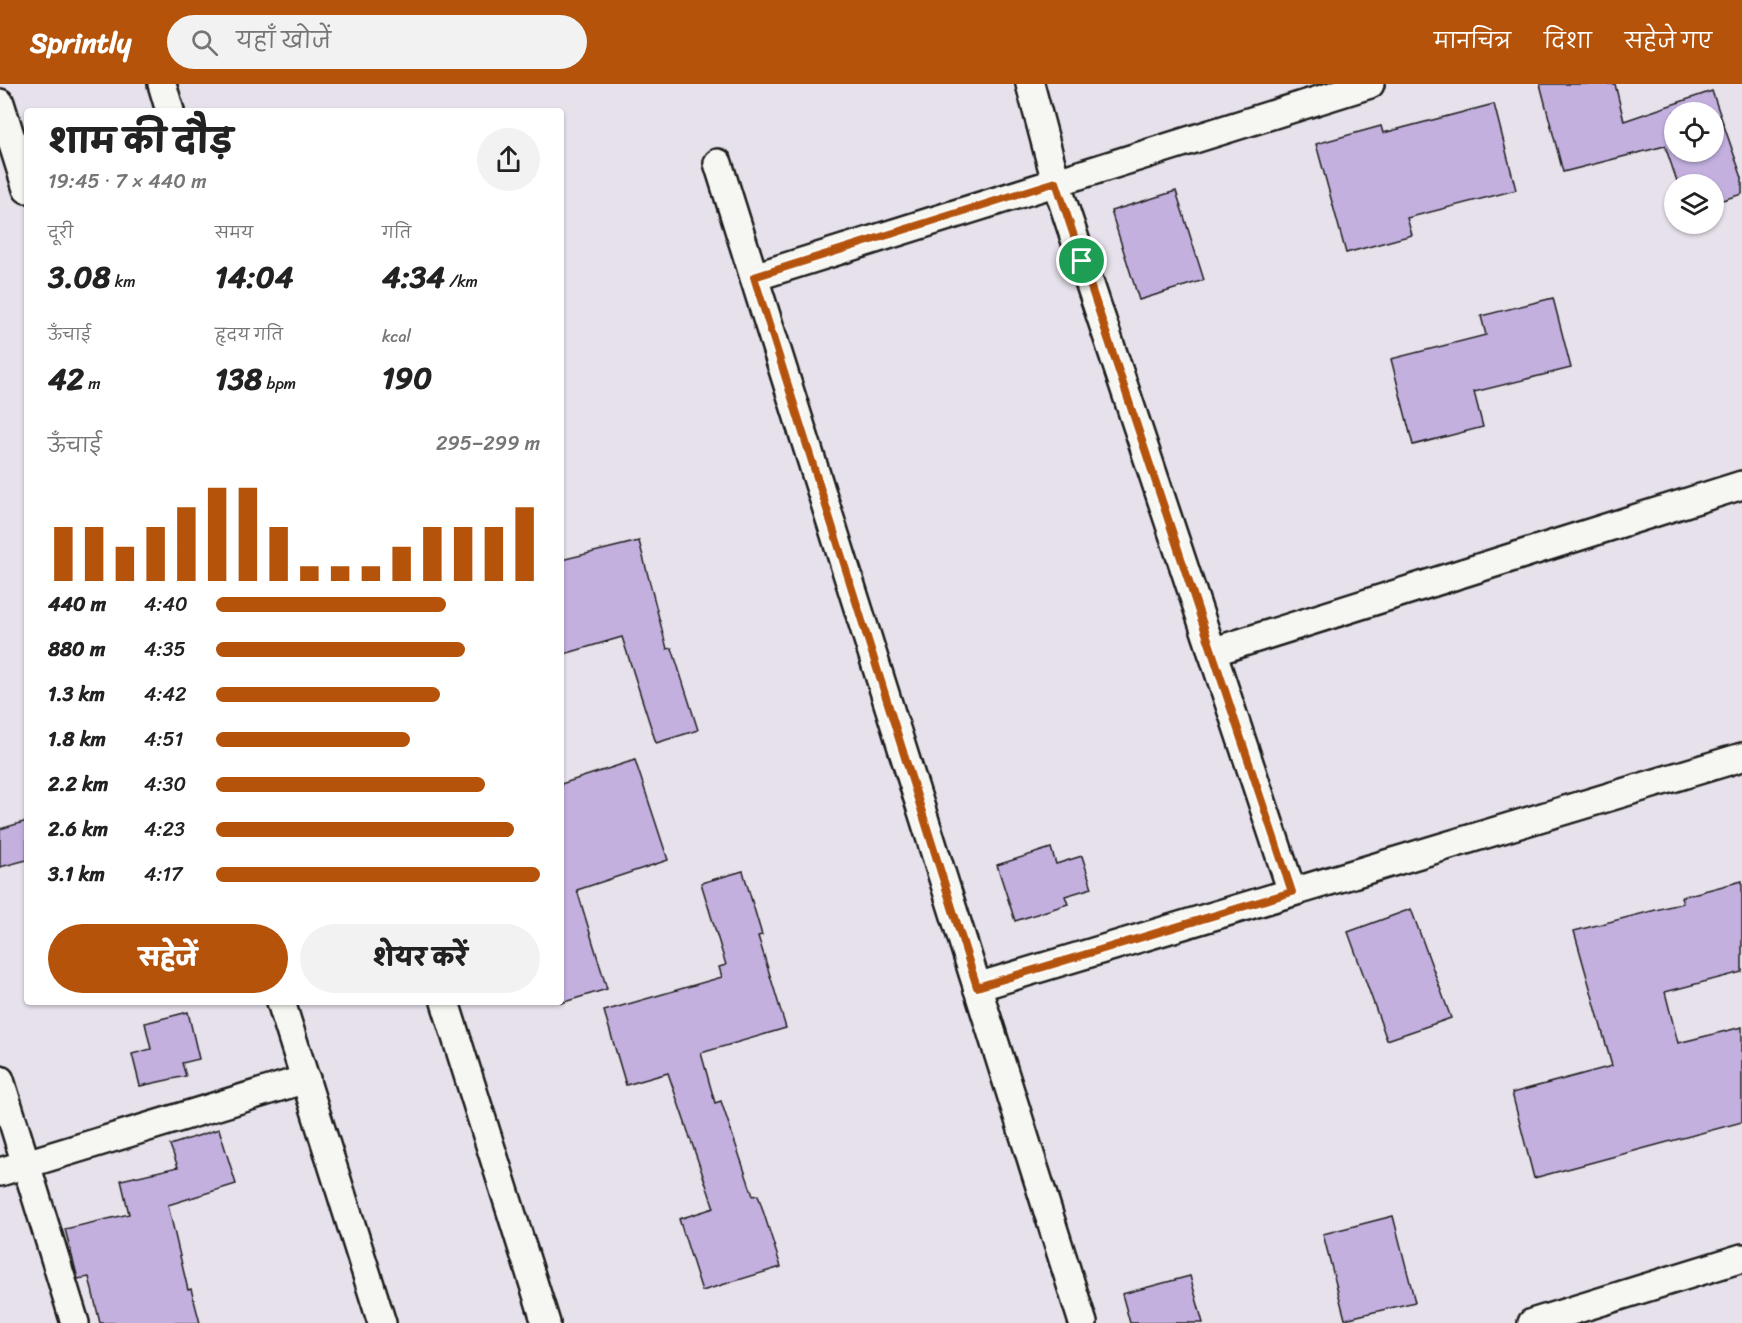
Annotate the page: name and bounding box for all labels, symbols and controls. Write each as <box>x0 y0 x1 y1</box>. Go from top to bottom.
search box <box>167 15 587 69</box>
text: Sprintly <box>30 18 131 67</box>
text: यहाँ खोजें <box>236 21 331 60</box>
text: मानचित्र <box>1434 22 1511 60</box>
text: दिशा <box>1544 22 1592 60</box>
text: सहेजे गए <box>1625 22 1712 60</box>
icon: search <box>188 26 221 59</box>
map controls <box>1664 102 1724 234</box>
button: locate <box>1664 102 1724 162</box>
text: शाम की दौड़ <box>48 112 233 170</box>
button: share <box>477 128 540 191</box>
text: 19:45 · 7 × 440 m <box>48 164 207 199</box>
button: layers <box>1664 174 1724 234</box>
text: दूरी <box>48 218 73 247</box>
text: समय <box>215 218 253 247</box>
text: गति <box>382 218 411 247</box>
pin <box>1056 235 1107 286</box>
icon: arrive <box>1065 244 1098 277</box>
text: 3.08 <box>48 250 111 304</box>
text: 14:04 <box>215 250 293 304</box>
text: 4:34 <box>382 250 445 304</box>
text: km <box>111 267 136 296</box>
text: /km <box>445 267 478 296</box>
text: ऊँचाई <box>48 320 91 349</box>
text: हृदय गति <box>215 320 283 349</box>
text: kcal <box>382 322 411 351</box>
text: 190 <box>382 351 432 405</box>
text: 42 <box>48 352 84 406</box>
text: 138 <box>215 352 262 406</box>
text: m <box>84 369 101 398</box>
text: bpm <box>262 369 296 398</box>
text: 295–299 m <box>436 426 540 461</box>
text: ऊँचाई <box>48 428 102 463</box>
text: 440 m <box>48 587 106 622</box>
text: 4:40 <box>144 587 188 622</box>
text: 880 m <box>48 632 105 667</box>
text: 4:35 <box>144 632 186 667</box>
text: 1.3 km <box>48 677 105 712</box>
text: 4:42 <box>144 677 187 712</box>
text: 1.8 km <box>48 722 106 757</box>
text: 4:51 <box>144 722 183 757</box>
text: 2.2 km <box>48 767 108 802</box>
text: 4:30 <box>144 767 186 802</box>
text: 2.6 km <box>48 812 108 847</box>
text: 4:23 <box>144 812 185 847</box>
text: 3.1 km <box>48 857 105 892</box>
text: 4:17 <box>144 857 183 892</box>
button: सहेजें <box>48 924 288 993</box>
button: शेयर करें <box>300 924 540 993</box>

